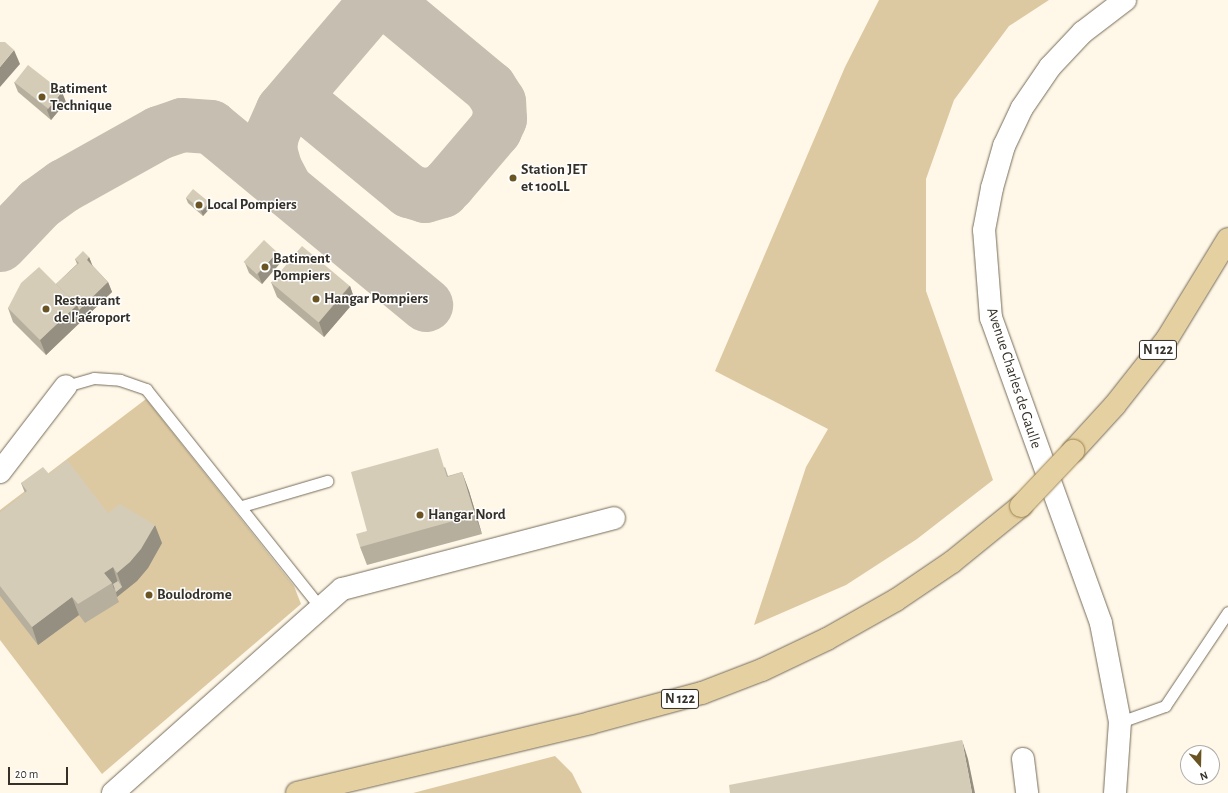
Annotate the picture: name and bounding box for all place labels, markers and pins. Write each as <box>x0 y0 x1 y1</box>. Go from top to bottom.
place label: Batiment Technique <box>50 79 112 114</box>
marker: Batiment Technique <box>37 92 47 102</box>
place label: Station JET et 100LL <box>521 160 587 195</box>
marker: Station JET et 100LL <box>508 173 518 183</box>
place label: Local Pompiers <box>207 196 297 214</box>
marker: Local Pompiers <box>194 200 204 210</box>
place label: Batiment Pompiers <box>273 249 330 284</box>
marker: Batiment Pompiers <box>260 262 270 272</box>
place label: Hangar Pompiers <box>324 290 428 308</box>
place label: Restaurant de l'aéroport <box>54 291 130 326</box>
marker: Hangar Pompiers <box>311 294 321 304</box>
marker: Restaurant de l'aéroport <box>41 304 51 314</box>
place label: Hangar Nord <box>428 506 506 524</box>
marker: Hangar Nord <box>415 510 425 520</box>
place label: Boulodrome <box>157 586 232 604</box>
marker: Boulodrome <box>144 590 154 600</box>

